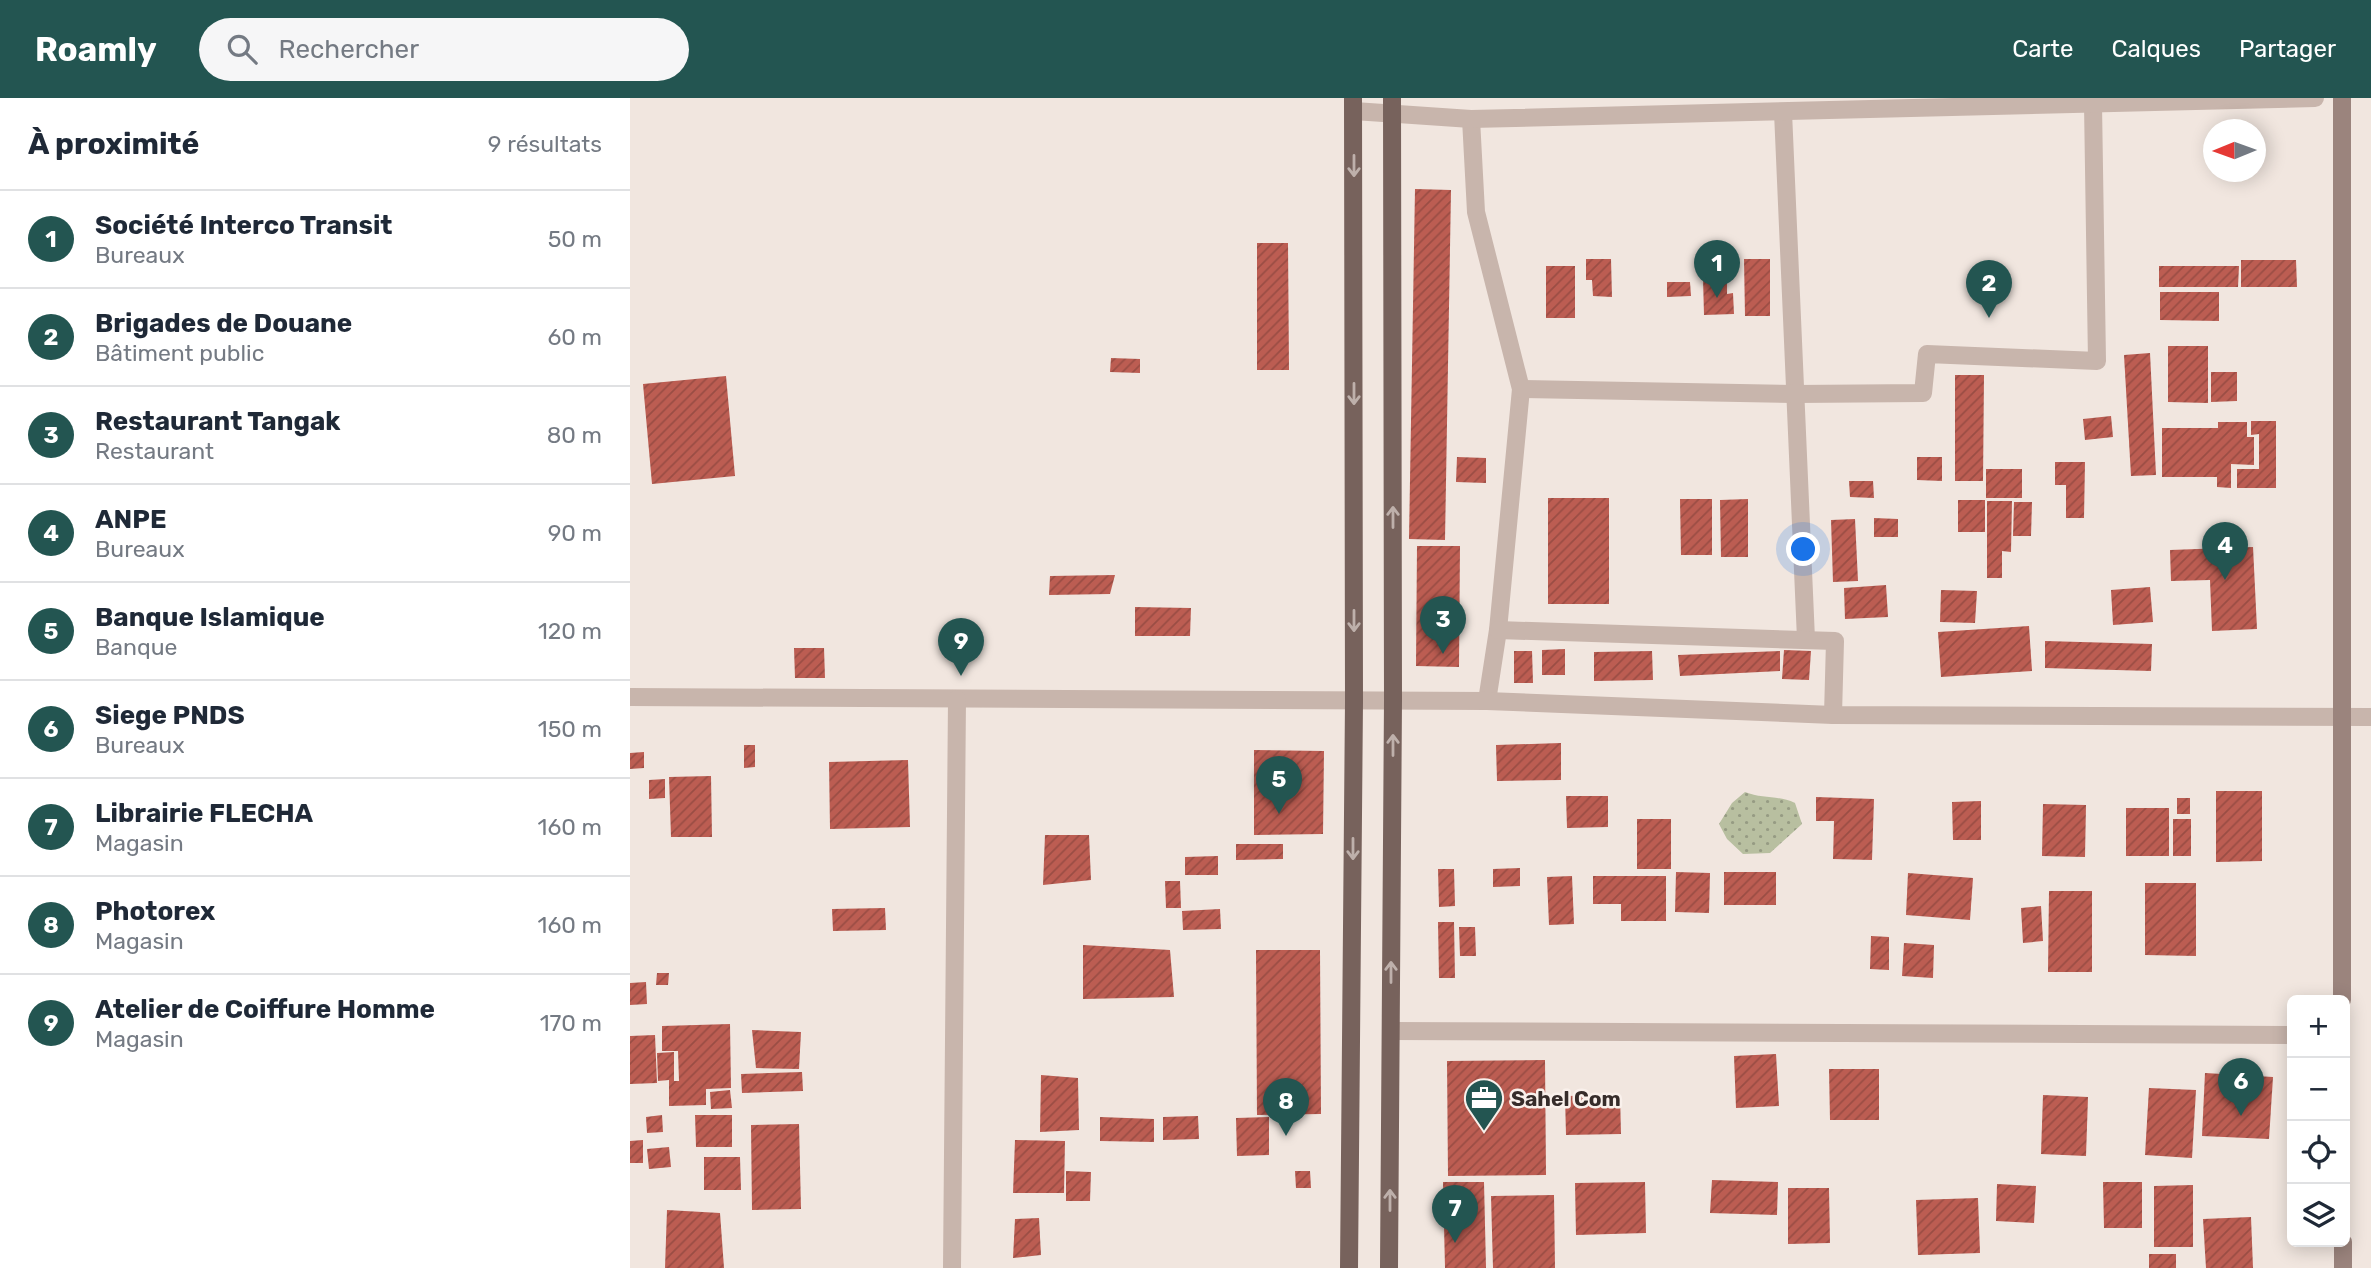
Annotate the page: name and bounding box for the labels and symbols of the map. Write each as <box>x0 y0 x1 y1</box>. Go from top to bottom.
north arrow <box>2203 119 2266 182</box>
one-way arrow <box>1347 154 1361 177</box>
pin: 1 <box>1694 240 1740 298</box>
pin: 2 <box>1966 260 2012 318</box>
one-way arrow <box>1347 382 1361 405</box>
one-way arrow <box>1386 506 1400 529</box>
pin: 4 <box>2202 522 2248 580</box>
your location <box>1786 532 1820 566</box>
pin: 3 <box>1420 596 1466 654</box>
one-way arrow <box>1347 609 1361 632</box>
pin: 9 <box>938 618 984 676</box>
one-way arrow <box>1386 734 1400 757</box>
pin: 5 <box>1256 756 1302 814</box>
one-way arrow <box>1346 837 1360 860</box>
one-way arrow <box>1384 961 1398 984</box>
pin: 6 <box>2218 1058 2264 1116</box>
office icon: Sahel Com <box>1463 1077 1505 1132</box>
pin: 8 <box>1263 1078 1309 1136</box>
place label: Sahel Com <box>1511 1086 1621 1111</box>
pin: 7 <box>1432 1185 1478 1243</box>
one-way arrow <box>1383 1189 1397 1212</box>

